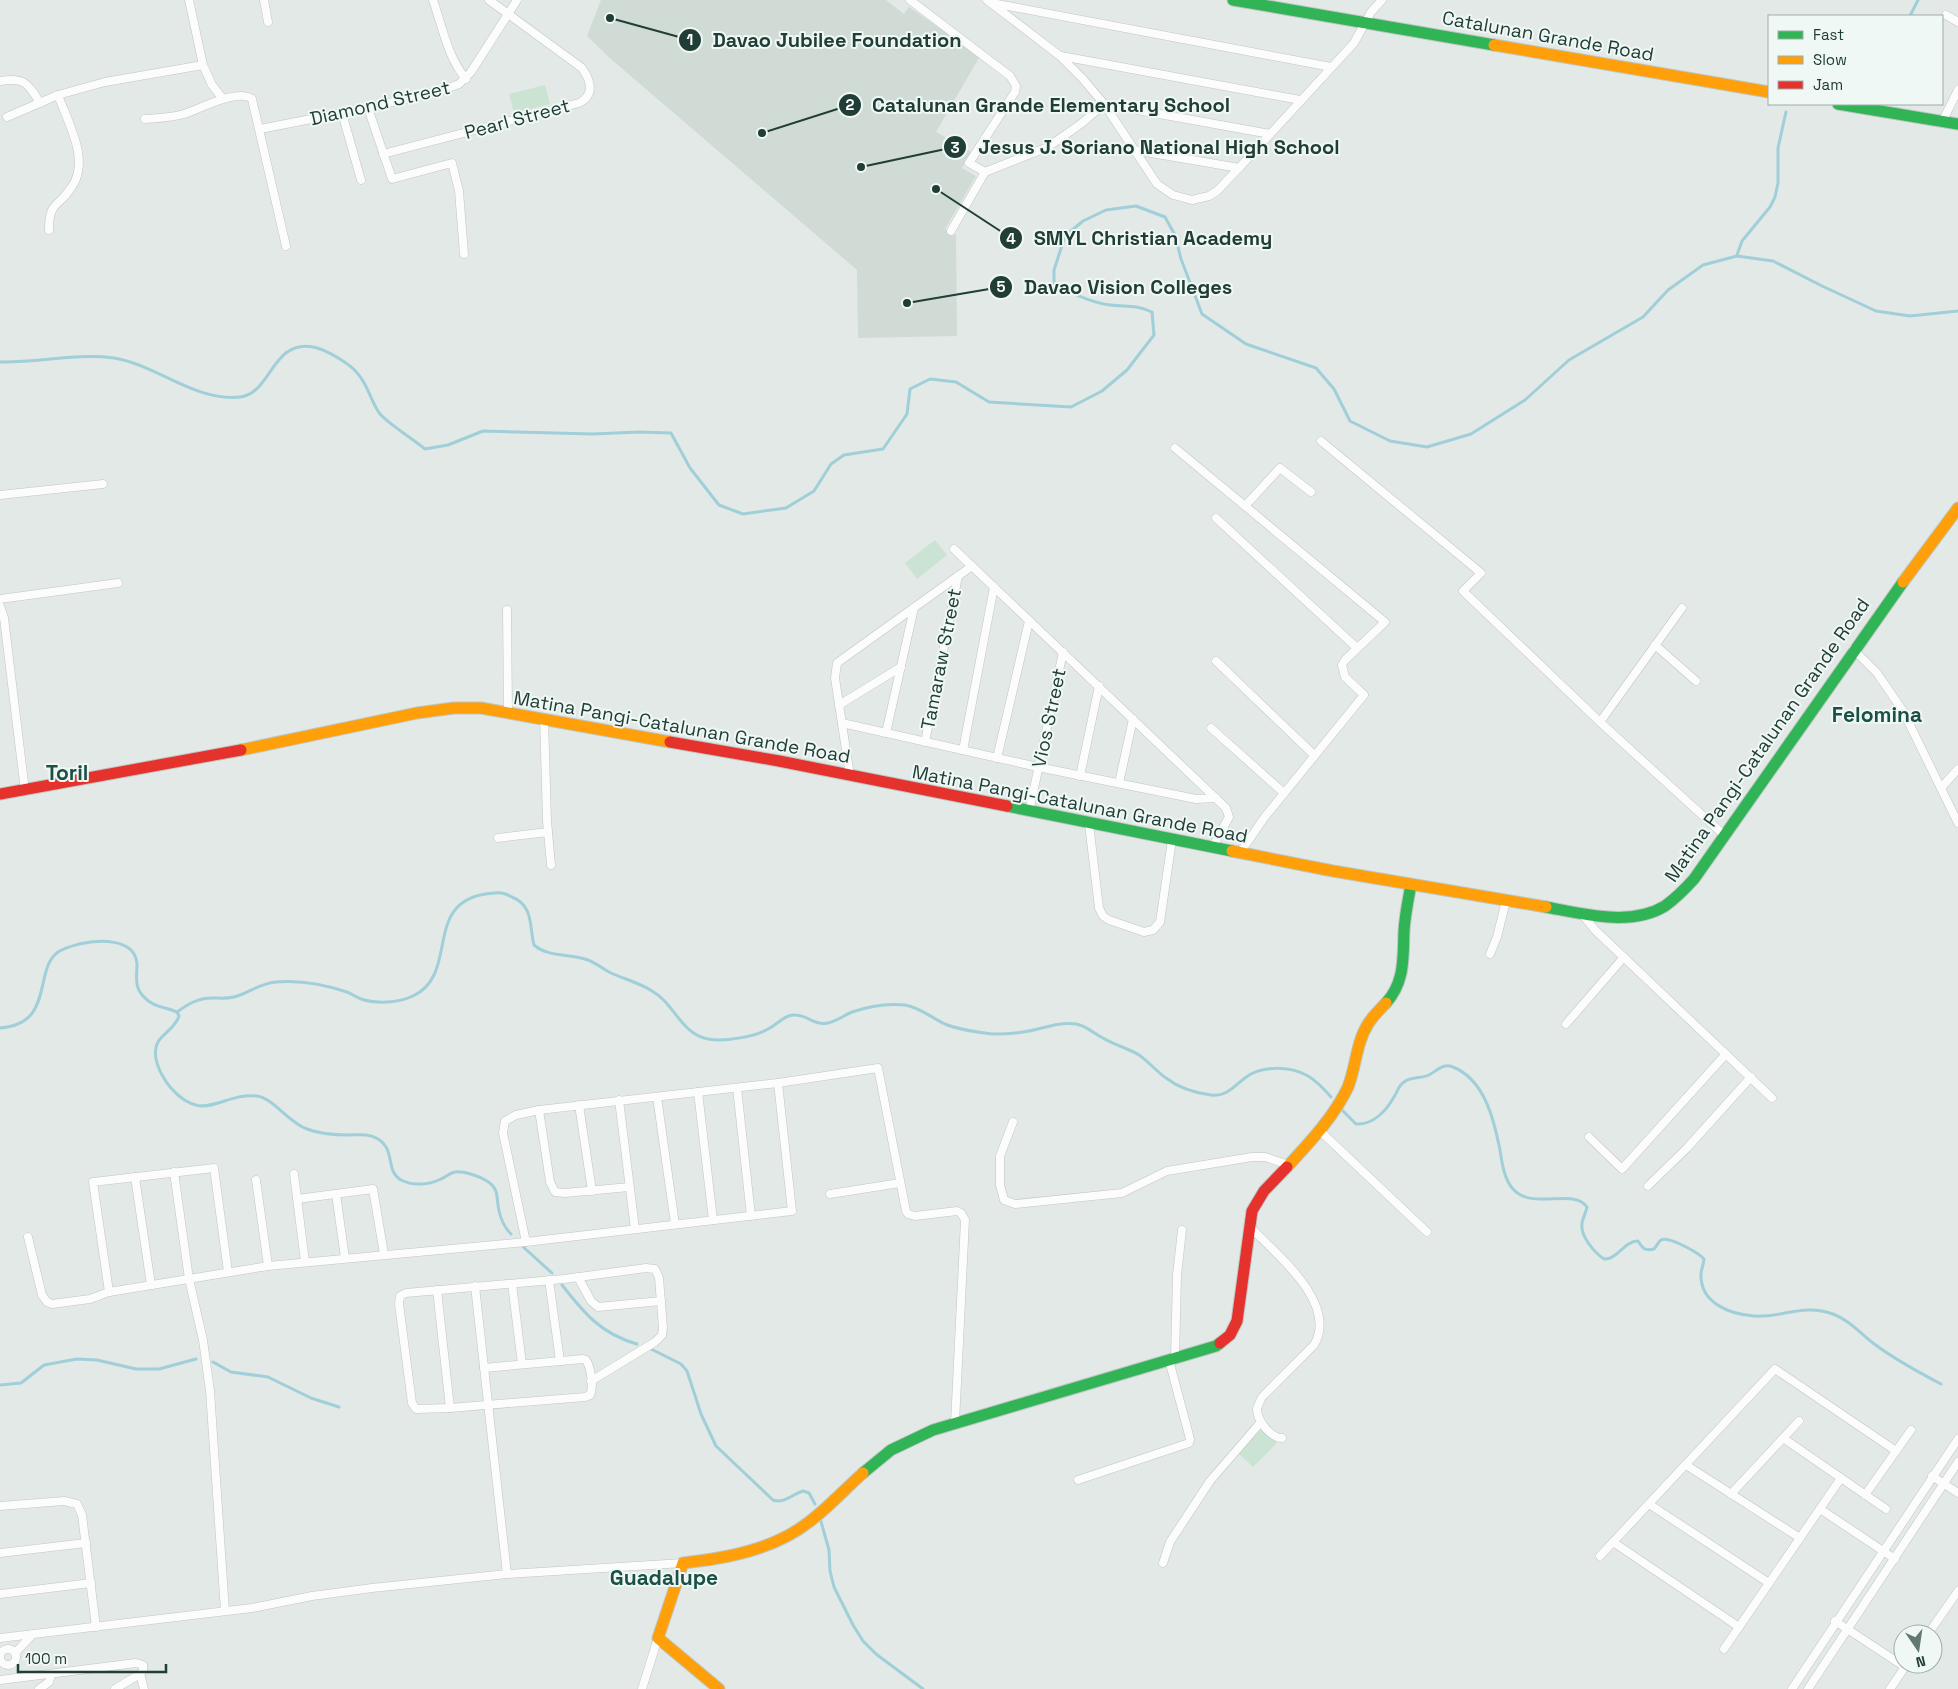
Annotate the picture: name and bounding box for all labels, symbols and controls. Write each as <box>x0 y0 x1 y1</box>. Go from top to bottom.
street label: Catalunan Grande Road <box>1440 5 1656 67</box>
legend <box>1768 15 1943 105</box>
callout: Davao Jubilee Foundation <box>678 23 972 58</box>
text: Fast <box>1813 25 1844 44</box>
text: Davao Jubilee Foundation <box>712 27 962 53</box>
text: 1 <box>687 30 693 49</box>
text: Slow <box>1813 50 1847 69</box>
street label: Diamond Street <box>307 75 453 131</box>
text: Jam <box>1813 75 1843 94</box>
callout: Catalunan Grande Elementary School <box>837 87 1240 122</box>
text: Catalunan Grande Elementary School <box>872 92 1230 118</box>
street label: Pearl Street <box>462 93 572 145</box>
text: 2 <box>846 95 855 114</box>
callout: Jesus J. Soriano National High School <box>943 130 1349 165</box>
text: Jesus J. Soriano National High School <box>978 134 1340 160</box>
text: 3 <box>950 138 960 157</box>
callout: SMYL Christian Academy <box>998 221 1283 256</box>
text: SMYL Christian Academy <box>1034 225 1272 251</box>
text: 4 <box>1006 229 1016 248</box>
callout: Davao Vision Colleges <box>988 270 1242 305</box>
text: Davao Vision Colleges <box>1024 274 1232 300</box>
text: 5 <box>996 277 1006 296</box>
street label: Tamaraw Street <box>915 586 967 732</box>
street label: Matina Pangi-Catalunan Grande Road <box>1659 593 1875 887</box>
street label: Vios Street <box>1026 666 1072 770</box>
street label: Matina Pangi-Catalunan Grande Road <box>512 685 852 769</box>
district label: Felomina <box>1832 701 1922 728</box>
district label: Toril <box>46 759 88 786</box>
street label: Matina Pangi-Catalunan Grande Road <box>910 759 1250 849</box>
district label: Guadalupe <box>610 1564 718 1591</box>
north arrow <box>1893 1624 1943 1674</box>
scale bar <box>18 1642 165 1674</box>
text: 100 m <box>25 1649 67 1668</box>
text: N <box>1914 1652 1928 1671</box>

